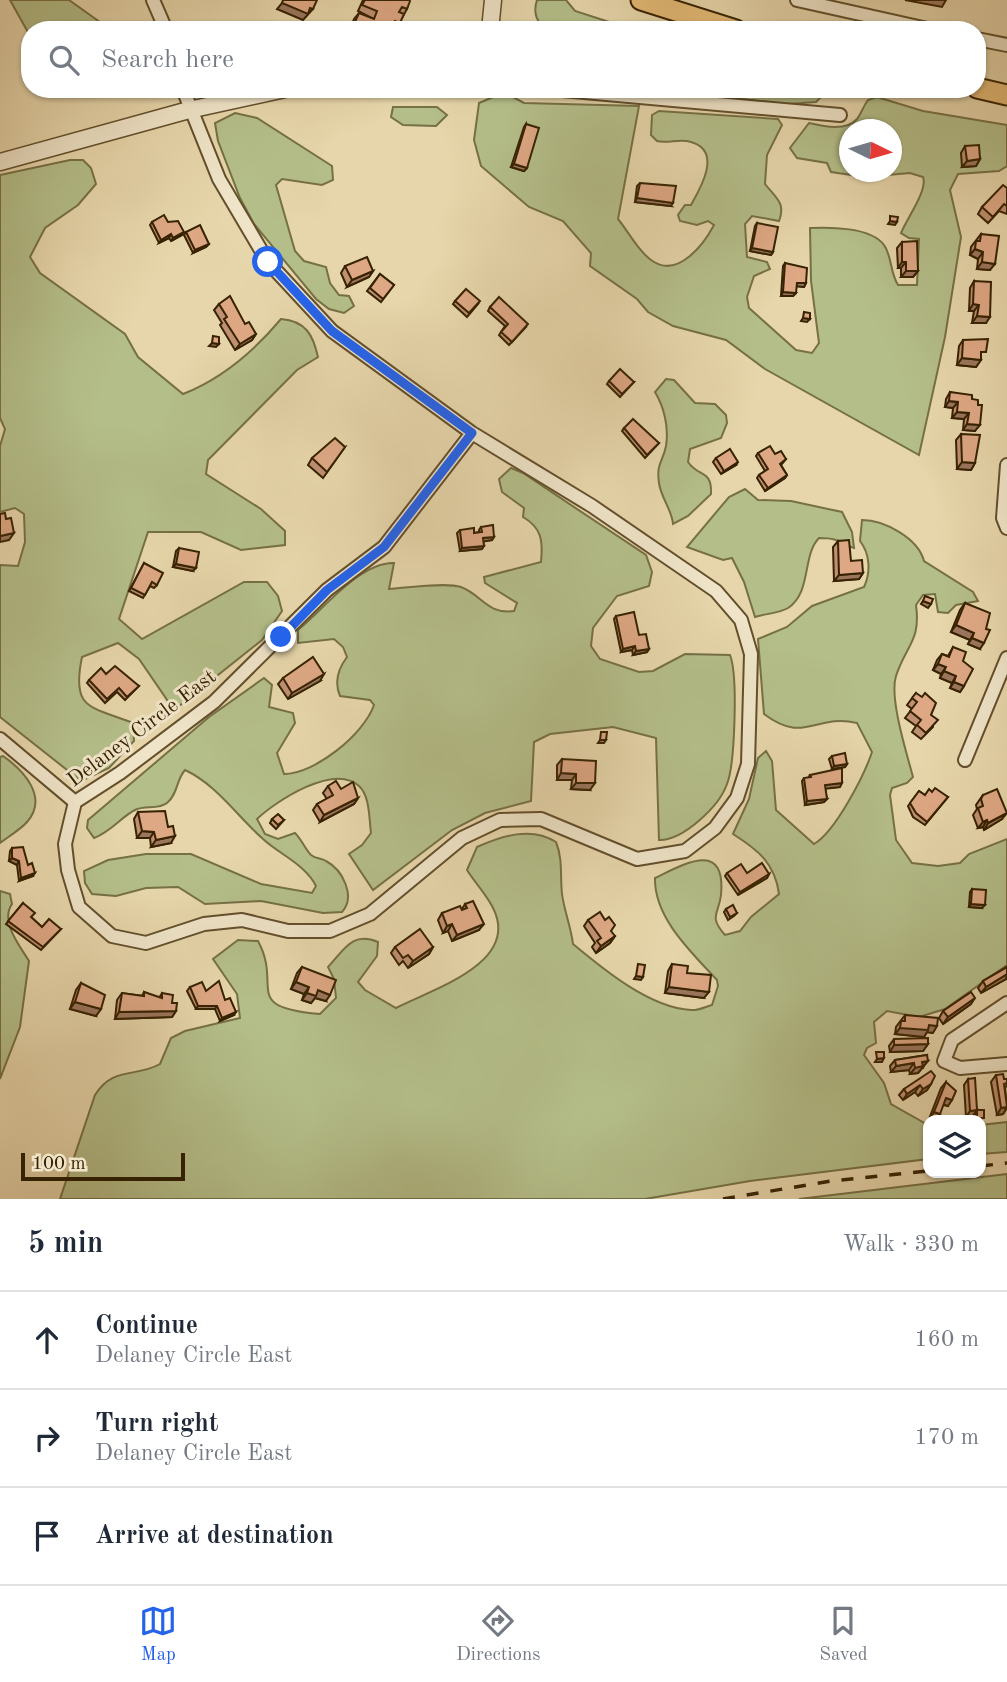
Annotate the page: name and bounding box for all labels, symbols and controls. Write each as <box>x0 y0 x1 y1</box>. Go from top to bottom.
search box <box>21 21 986 98</box>
icon: search <box>45 41 83 79</box>
text: Search here <box>101 47 234 73</box>
north arrow <box>839 119 902 182</box>
route start <box>252 246 283 277</box>
route end <box>265 621 296 652</box>
street label: Delaney Circle East <box>64 666 220 792</box>
map controls <box>923 1115 986 1178</box>
button: layers <box>923 1115 986 1178</box>
scale bar <box>21 1150 186 1182</box>
text: 100 m <box>32 1155 85 1174</box>
text: 5 min <box>28 1229 103 1259</box>
text: Walk · 330 m <box>843 1233 979 1256</box>
text: Continue <box>95 1313 198 1339</box>
icon: ahead <box>28 1321 66 1359</box>
text: 160 m <box>914 1328 979 1351</box>
text: Delaney Circle East <box>95 1344 292 1367</box>
text: Turn right <box>95 1411 218 1437</box>
icon: right <box>28 1419 66 1457</box>
text: 170 m <box>914 1426 979 1449</box>
text: Delaney Circle East <box>95 1442 292 1465</box>
icon: arrive <box>28 1517 66 1555</box>
text: Arrive at destination <box>95 1523 334 1549</box>
tab: Map <box>139 1602 177 1667</box>
tab: Directions <box>456 1602 541 1667</box>
tab: Saved <box>819 1602 868 1667</box>

